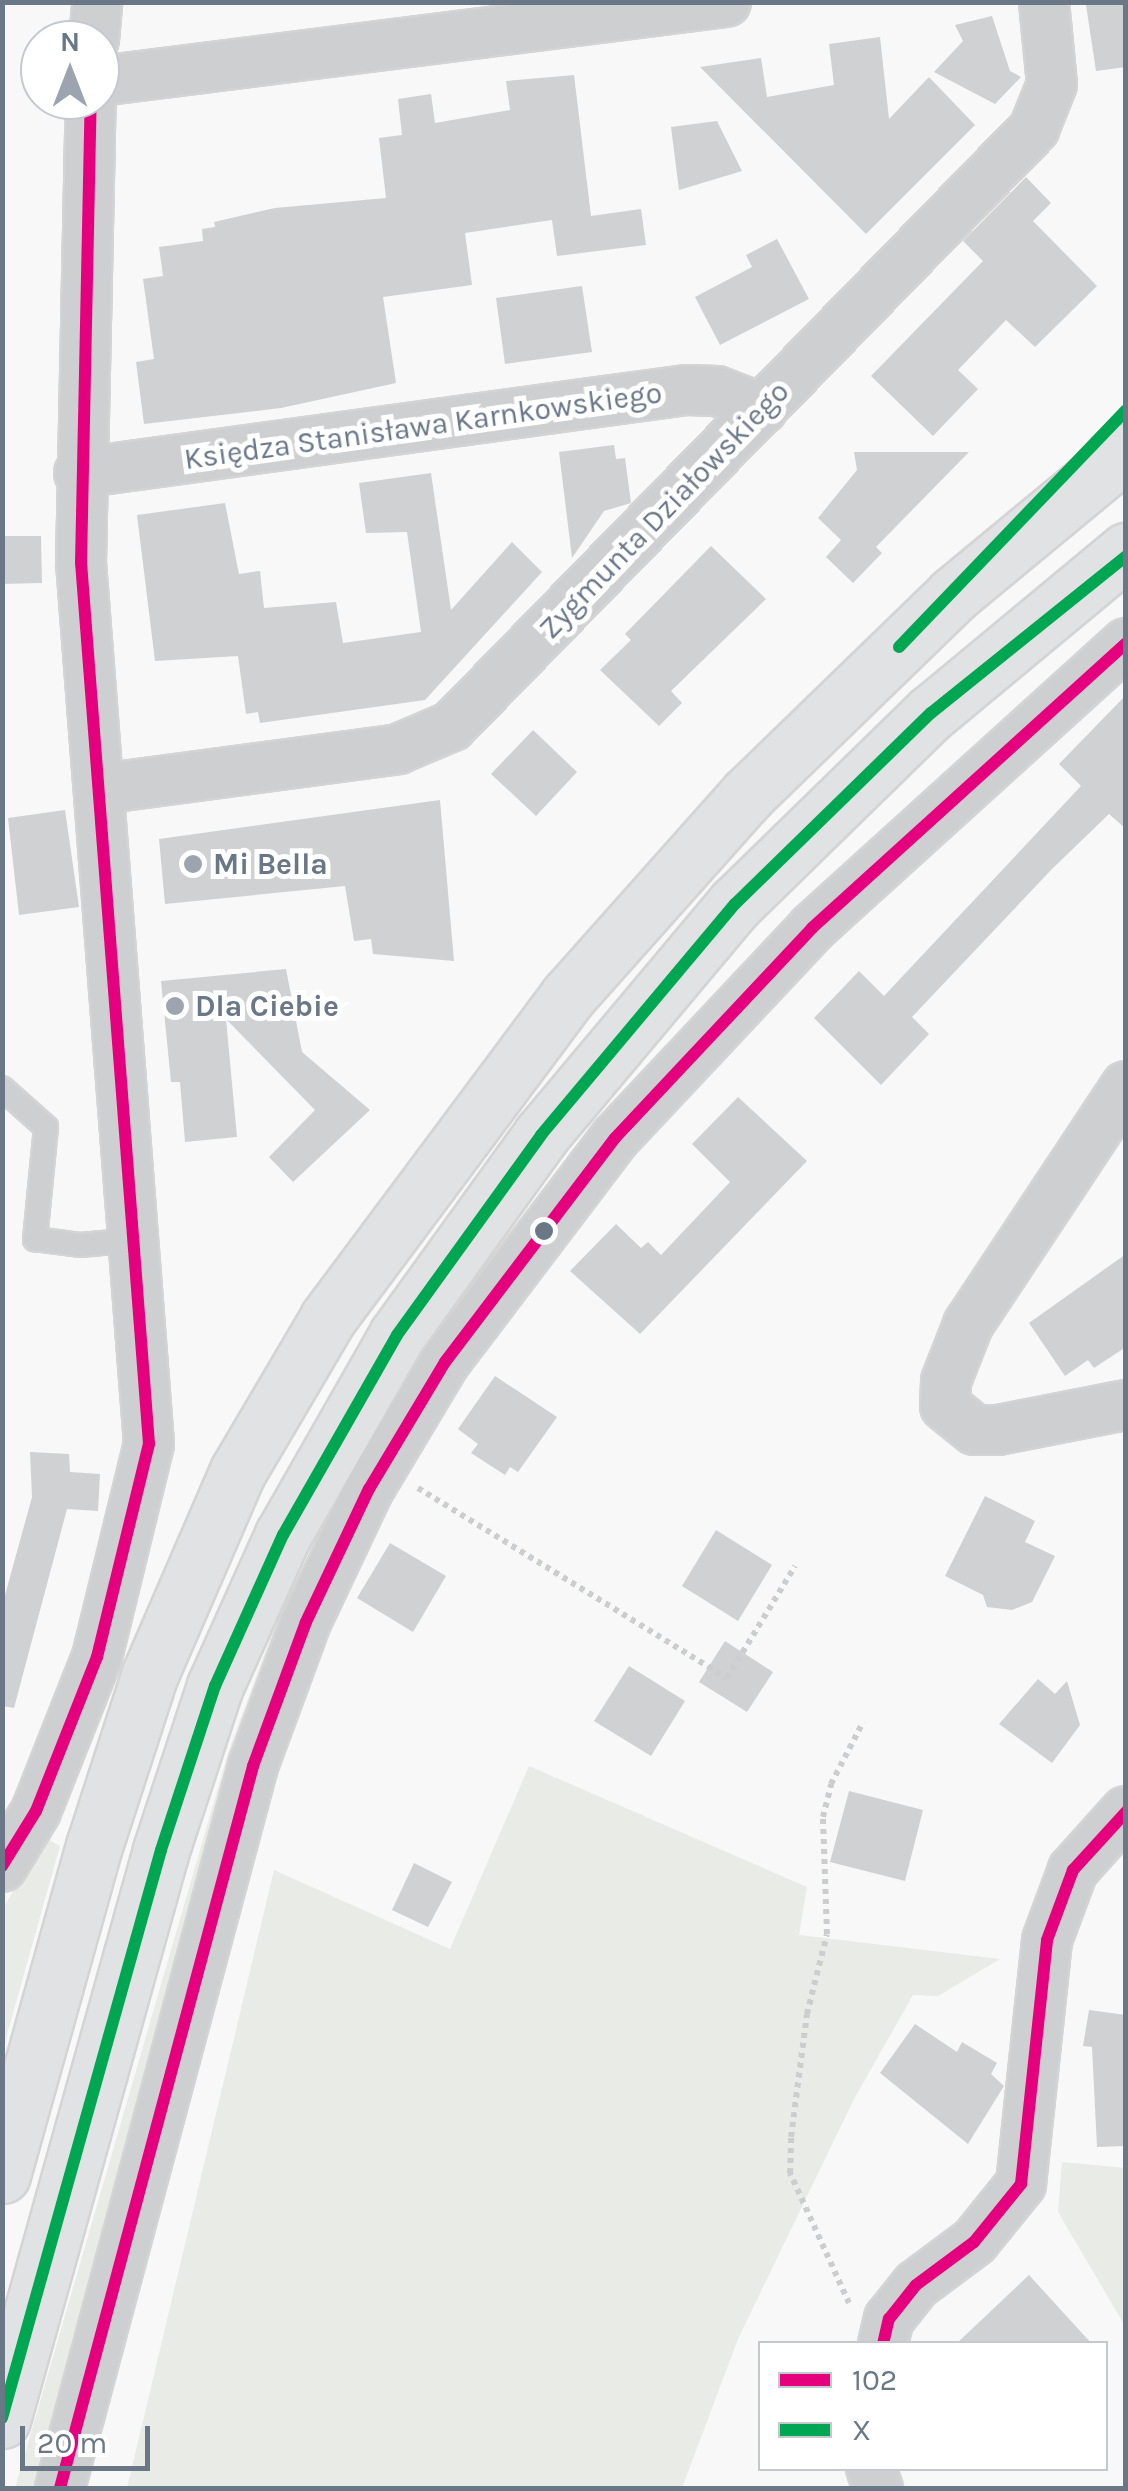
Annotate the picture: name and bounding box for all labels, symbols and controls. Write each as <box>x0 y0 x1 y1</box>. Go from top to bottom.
north arrow <box>20 20 120 120</box>
text: N <box>60 25 80 58</box>
street label: Zygmunta Działowskiego <box>532 374 796 646</box>
street label: Księdza Stanisława Karnkowskiego <box>182 375 664 477</box>
place label: Mi Bella <box>213 846 328 882</box>
marker: Mi Bella <box>182 853 204 875</box>
place label: Dla Ciebie <box>195 988 339 1024</box>
marker: Dla Ciebie <box>164 995 186 1017</box>
unlabelled marker <box>534 1221 554 1241</box>
legend <box>758 2341 1108 2471</box>
text: 102 <box>852 2362 897 2398</box>
scale bar <box>25 2406 155 2468</box>
text: X <box>852 2412 871 2448</box>
text: 20 m <box>37 2425 107 2461</box>

